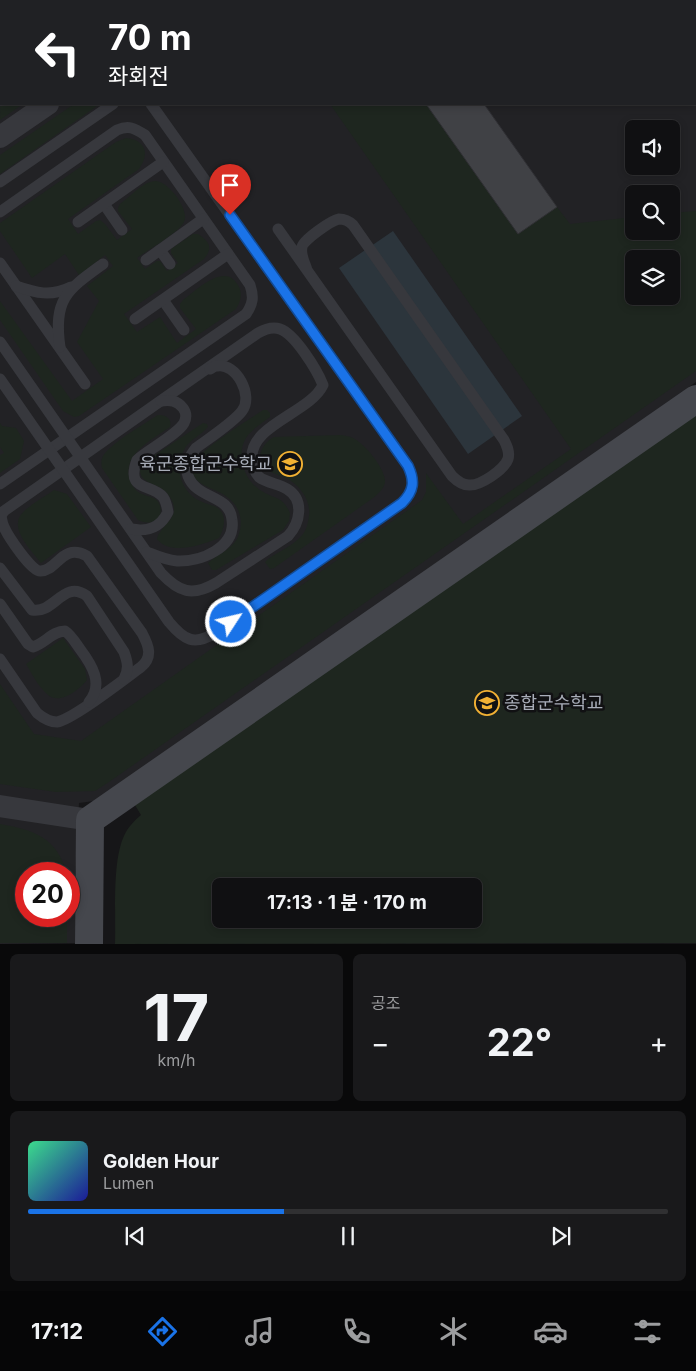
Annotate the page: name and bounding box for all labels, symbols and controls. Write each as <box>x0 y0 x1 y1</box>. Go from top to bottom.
text: 70 m <box>108 16 192 58</box>
icon: left <box>25 20 90 85</box>
text: 좌회전 <box>108 63 169 89</box>
map controls <box>625 120 680 305</box>
button: sound <box>625 120 680 175</box>
pin <box>209 164 251 215</box>
icon: arrive <box>216 171 244 199</box>
button: search <box>625 185 680 240</box>
button: layers <box>625 250 680 305</box>
school or university icon: 육군종합군수학교 <box>277 451 303 477</box>
place label: 육군종합군수학교 <box>140 453 272 474</box>
position arrow <box>204 595 256 647</box>
school or university icon: 종합군수학교 <box>474 690 500 716</box>
place label: 종합군수학교 <box>504 692 603 713</box>
speed limit sign: 20 <box>15 862 80 927</box>
text: 17:13 · 1 분 · 170 m <box>267 891 427 914</box>
text: 17 <box>144 978 209 1057</box>
text: 공조 <box>371 993 400 1013</box>
text: 22° <box>487 1019 552 1065</box>
text: − <box>371 1026 390 1060</box>
text: + <box>649 1026 668 1060</box>
text: km/h <box>157 1050 196 1070</box>
text: Golden Hour <box>103 1150 219 1173</box>
text: Lumen <box>103 1173 154 1193</box>
icon: previous <box>121 1222 149 1250</box>
icon: pause <box>334 1222 362 1250</box>
icon: next <box>547 1222 575 1250</box>
icon: directions <box>145 1314 180 1349</box>
icon: music <box>242 1314 277 1349</box>
icon: phone <box>339 1314 374 1349</box>
icon: climate <box>436 1314 471 1349</box>
icon: car <box>533 1314 568 1349</box>
icon: filters <box>630 1314 665 1349</box>
text: 17:12 <box>31 1318 83 1344</box>

